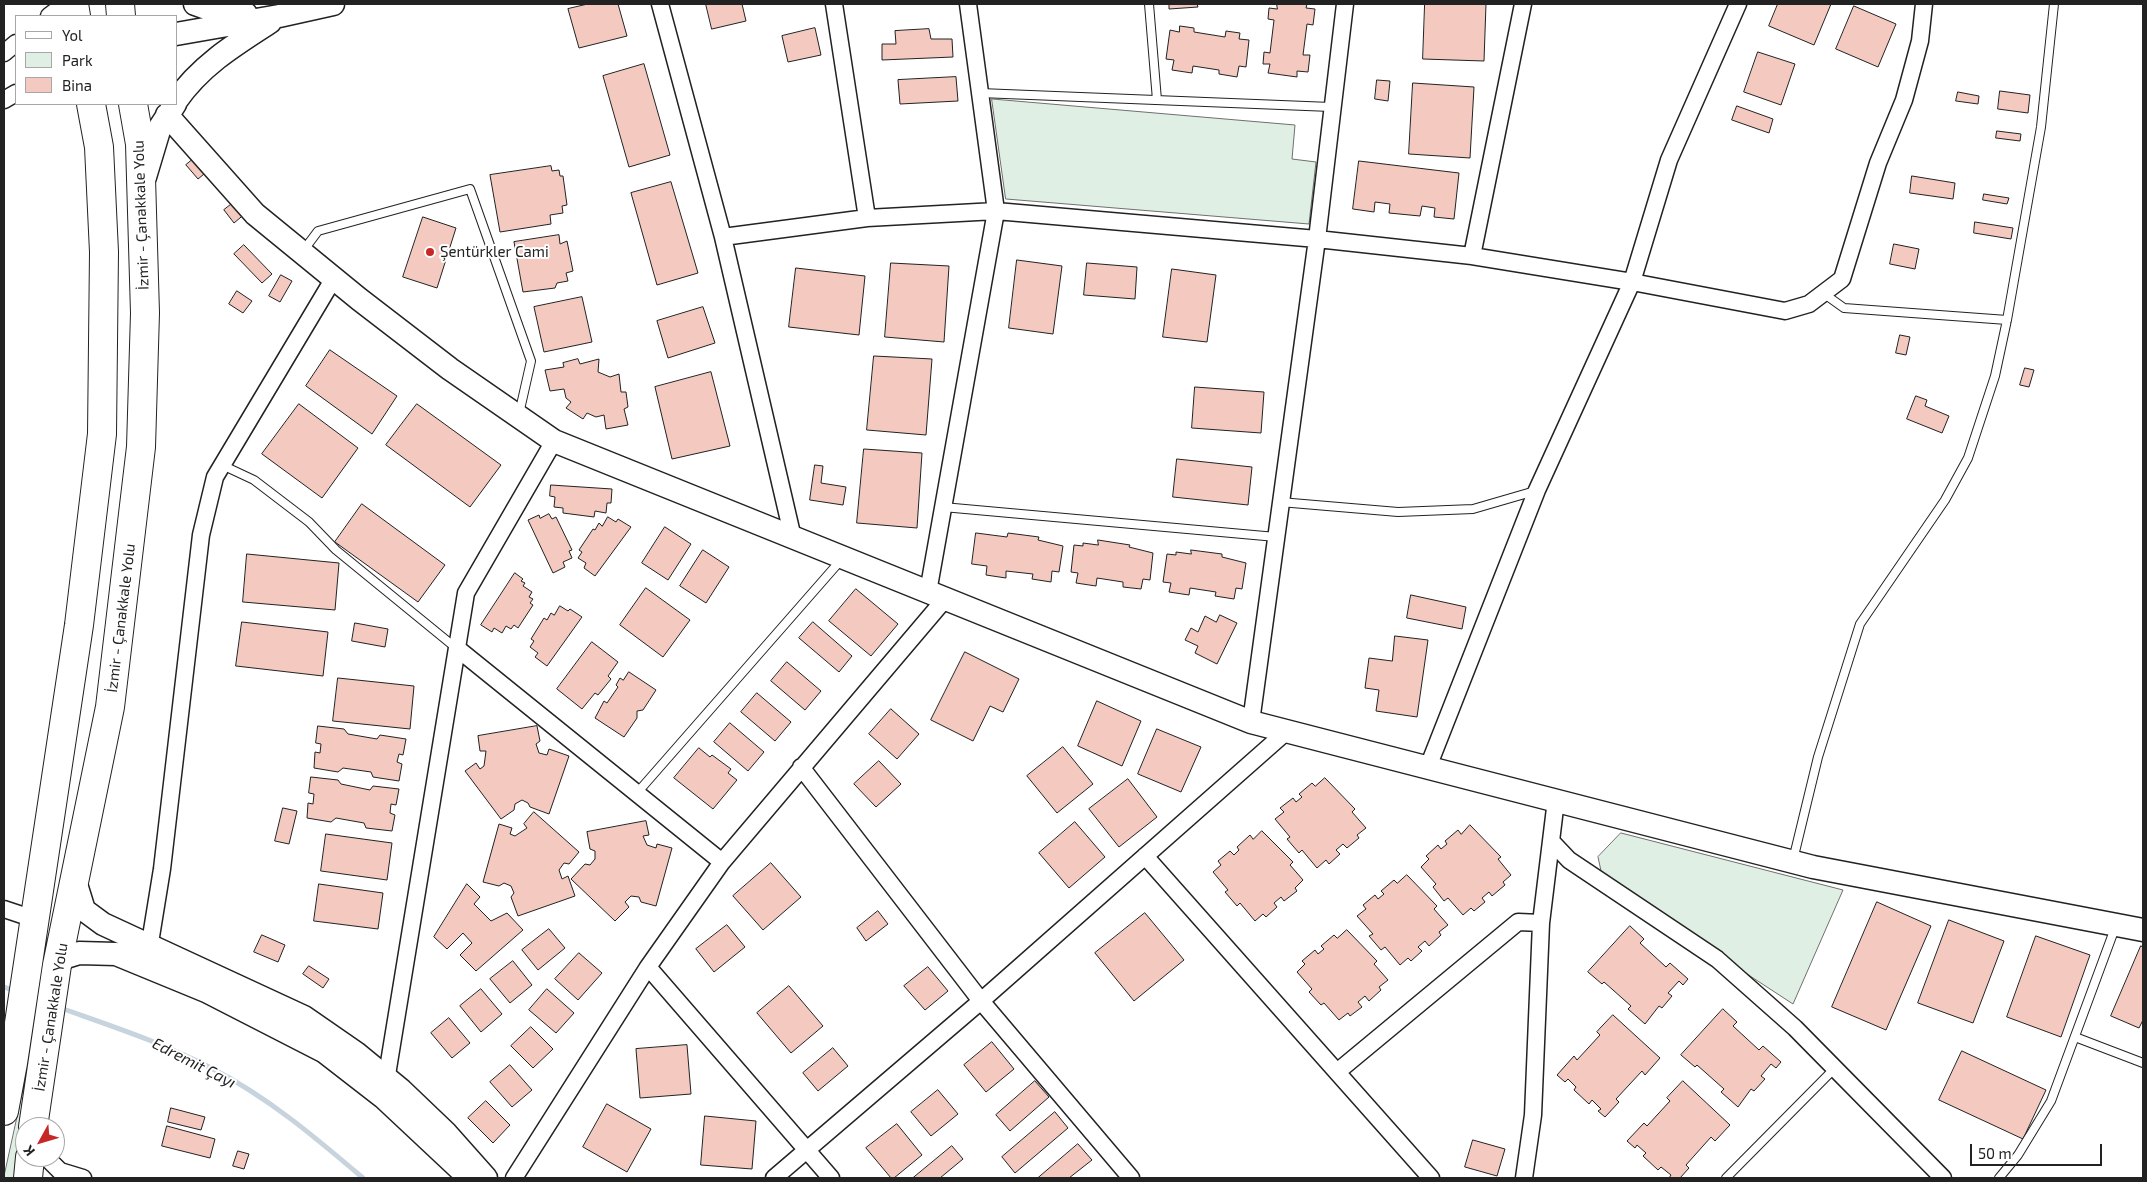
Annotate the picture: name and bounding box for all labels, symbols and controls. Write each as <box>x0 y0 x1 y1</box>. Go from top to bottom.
legend <box>15 15 178 105</box>
text: Yol <box>62 26 83 44</box>
text: Park <box>62 51 93 69</box>
text: Bina <box>62 76 92 94</box>
street label: İzmir - Çanakkale Yolu <box>129 140 153 290</box>
place label: Şentürkler Cami <box>440 243 549 261</box>
marker: Şentürkler Cami <box>424 246 436 258</box>
street label: İzmir - Çanakkale Yolu <box>103 542 139 694</box>
street label: İzmir - Çanakkale Yolu <box>30 941 72 1093</box>
water label: Edremit Çayı <box>149 1034 239 1092</box>
north arrow <box>15 1117 65 1167</box>
scale bar <box>1972 1134 2104 1166</box>
text: K <box>19 1142 38 1160</box>
text: 50 m <box>1978 1144 2012 1162</box>

